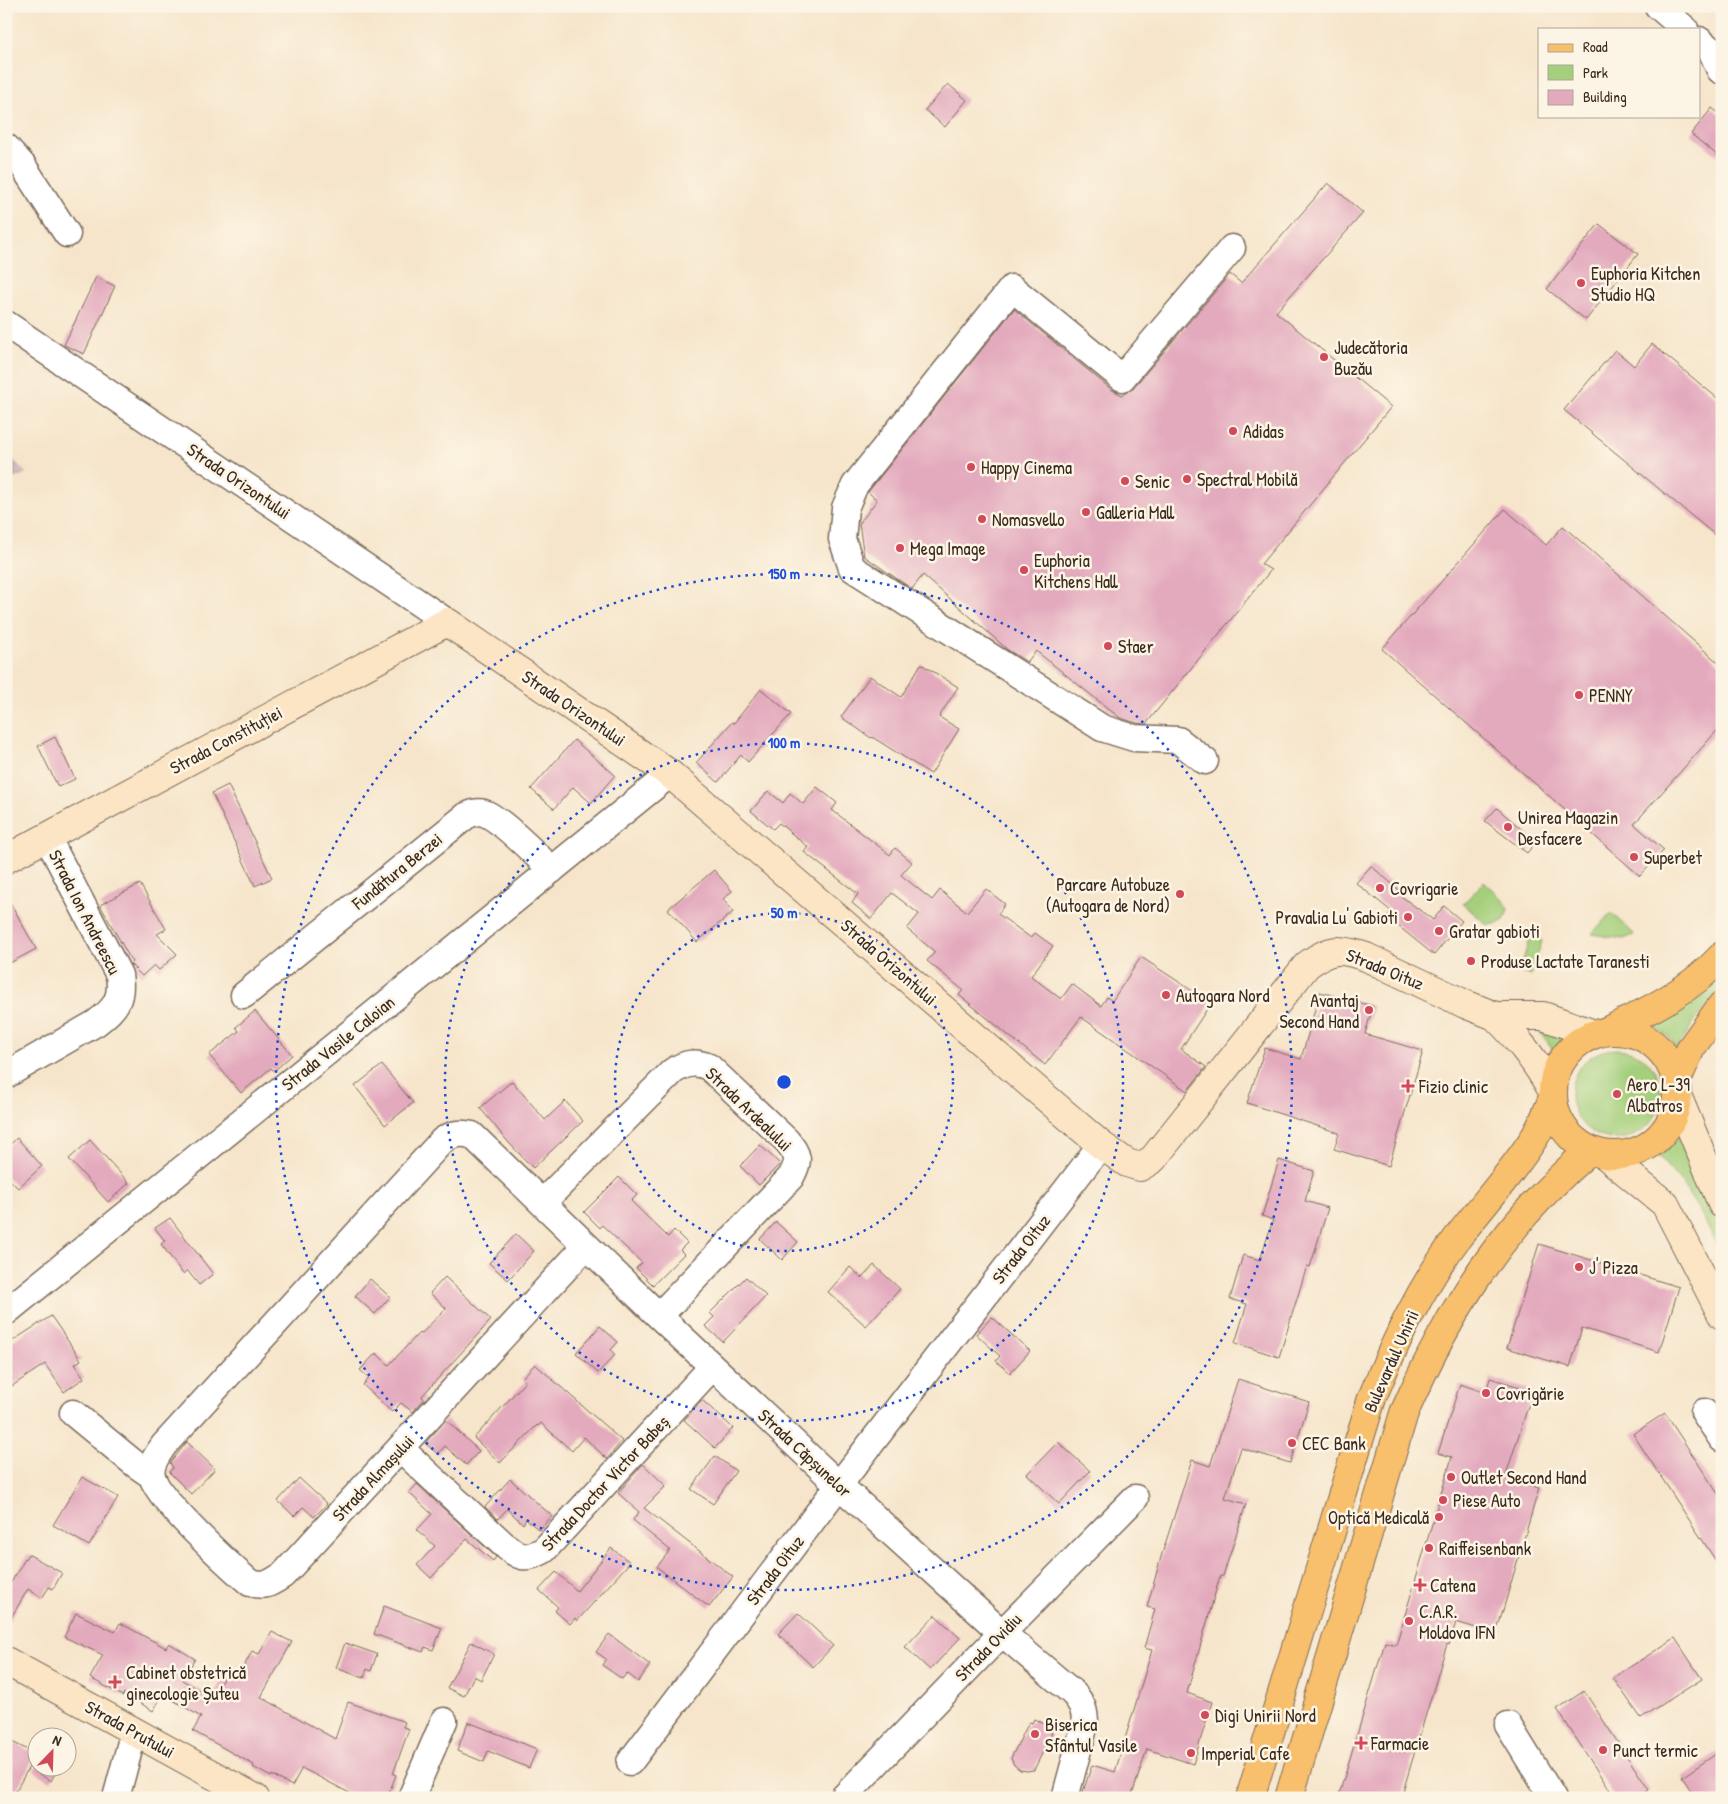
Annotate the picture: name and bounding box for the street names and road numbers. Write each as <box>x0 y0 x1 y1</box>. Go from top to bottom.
street label: Strada Orizontului <box>182 437 296 525</box>
street label: Strada Orizontului <box>517 664 631 752</box>
street label: Strada Constituției <box>165 700 287 780</box>
street label: Fundătura Berzei <box>346 827 448 916</box>
street label: Strada Ion Andreescu <box>43 845 127 979</box>
street label: Strada Orizontului <box>835 913 943 1011</box>
street label: Strada Oituz <box>1342 942 1428 996</box>
street label: Strada Vasile Caloian <box>276 990 400 1096</box>
street label: Strada Ardealului <box>700 1061 798 1157</box>
street label: Strada Oituz <box>986 1209 1056 1289</box>
street label: Bulevardul Unirii <box>1357 1306 1425 1416</box>
street label: Strada Căpșunelor <box>753 1403 857 1503</box>
street label: Strada Doctor Victor Babeș <box>535 1410 675 1556</box>
street label: Strada Almașului <box>326 1429 420 1527</box>
street label: Strada Oituz <box>740 1530 810 1610</box>
street label: Strada Ovidiu <box>949 1607 1027 1687</box>
street label: Strada Prutului <box>81 1694 179 1764</box>

